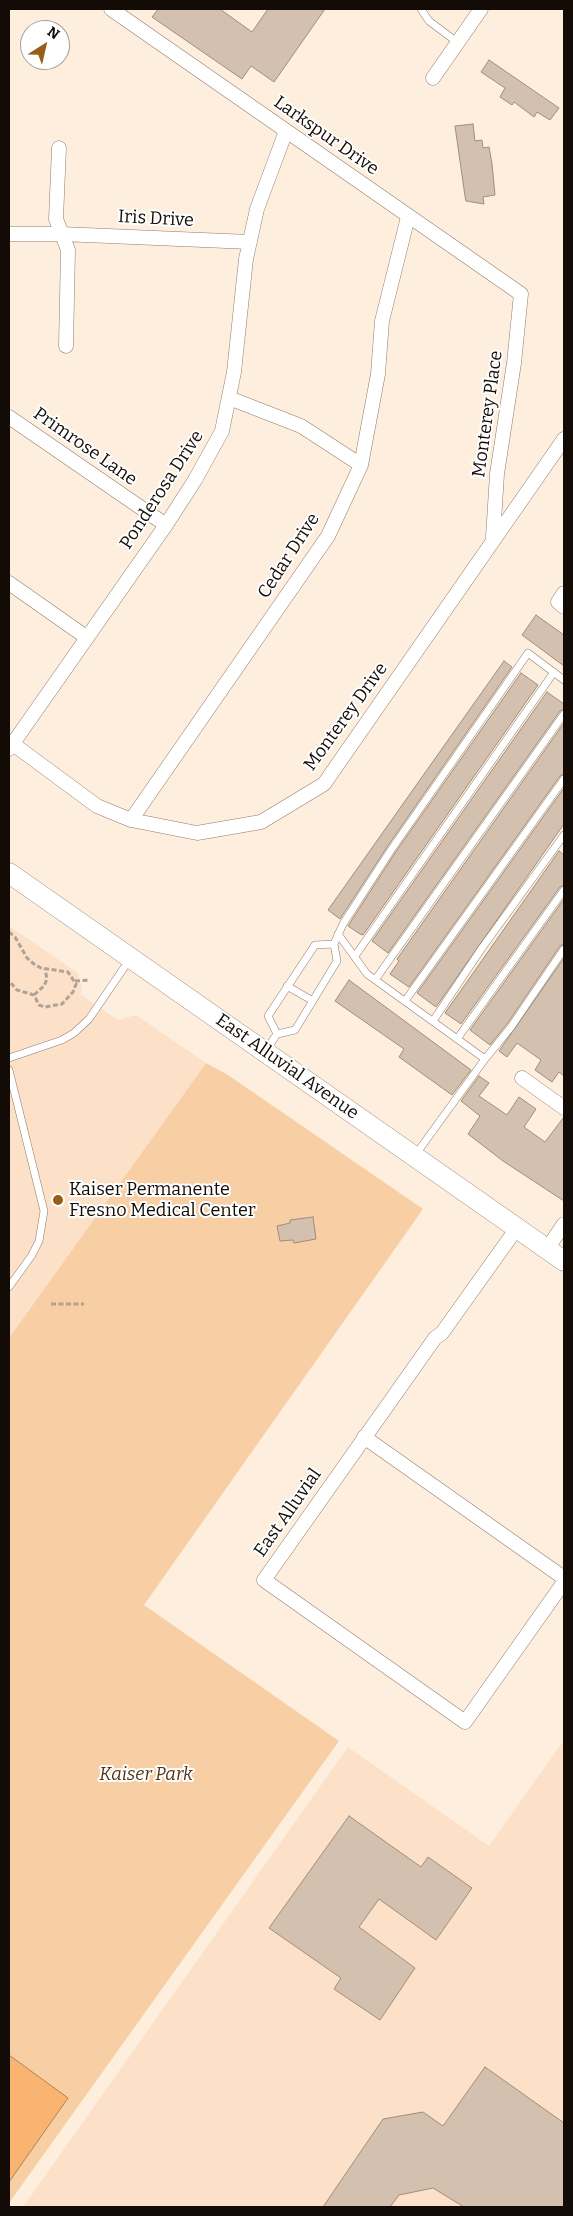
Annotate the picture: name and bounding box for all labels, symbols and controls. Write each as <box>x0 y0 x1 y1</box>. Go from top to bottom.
north arrow <box>20 20 70 70</box>
text: N <box>44 23 63 43</box>
street label: Larkspur Drive <box>269 92 383 180</box>
street label: Iris Drive <box>117 206 195 232</box>
street label: Monterey Place <box>468 349 508 479</box>
street label: Primrose Lane <box>29 403 141 491</box>
street label: Ponderosa Drive <box>116 427 208 553</box>
street label: Cedar Drive <box>253 509 325 603</box>
street label: Monterey Drive <box>300 659 392 775</box>
street label: East Alluvial Avenue <box>211 1010 363 1124</box>
place label: Kaiser Permanente Fresno Medical Center <box>69 1179 256 1222</box>
marker: Kaiser Permanente Fresno Medical Center <box>51 1193 65 1207</box>
street label: East Alluvial <box>250 1465 326 1561</box>
park label: Kaiser Park <box>99 1764 193 1786</box>

